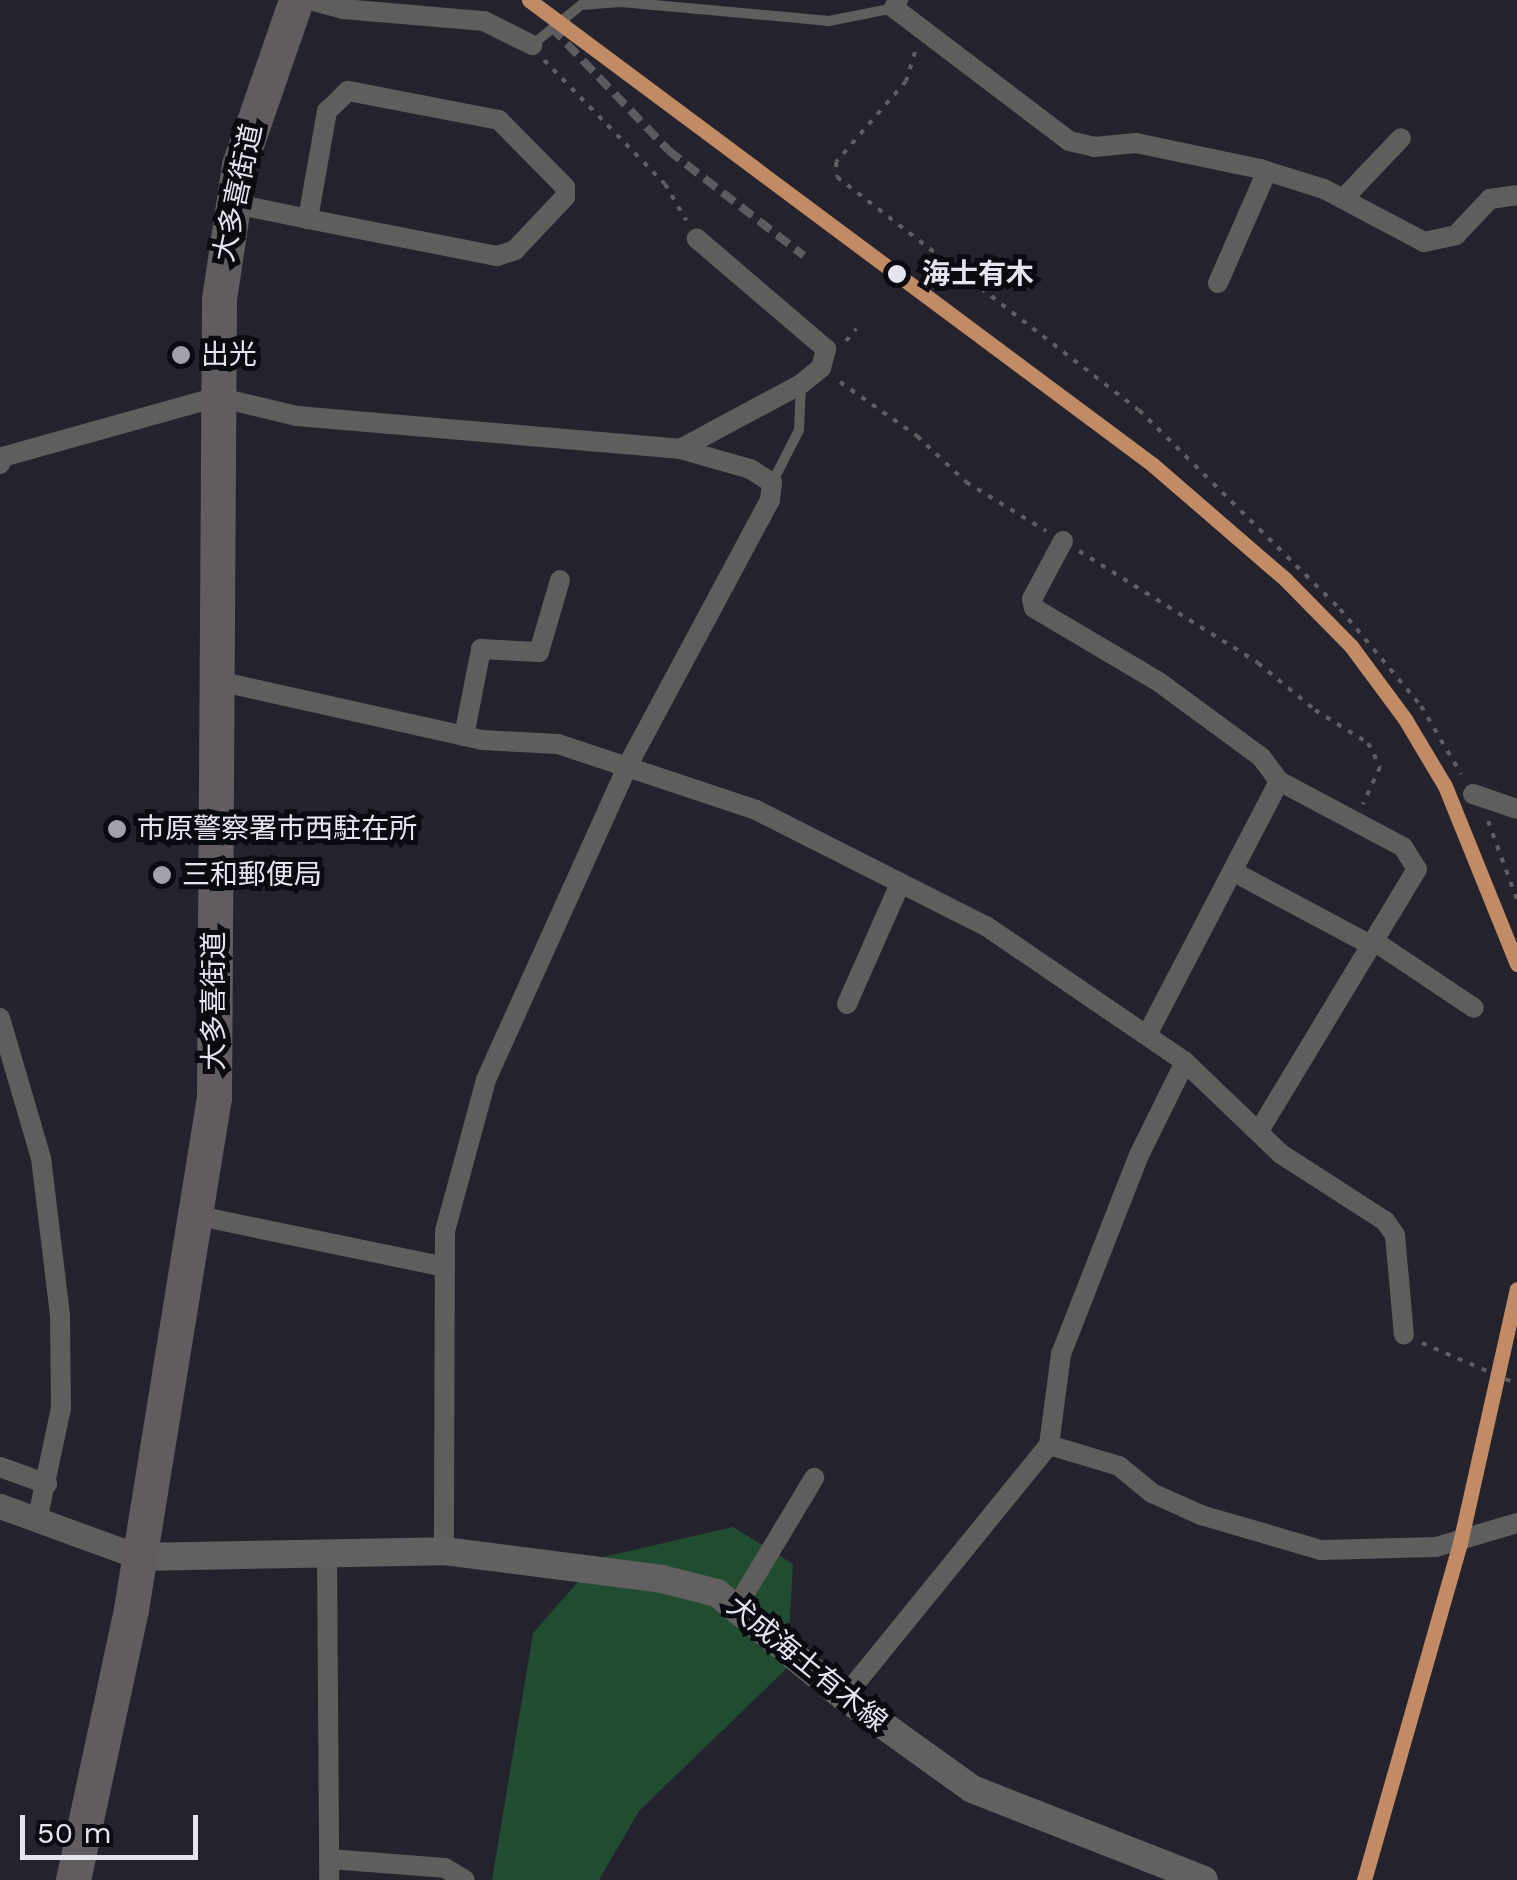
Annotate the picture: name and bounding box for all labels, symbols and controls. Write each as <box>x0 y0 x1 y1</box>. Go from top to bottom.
street label: 大多喜街道 <box>207 121 269 265</box>
place label: 海士有木 <box>922 257 1034 291</box>
marker: 海士有木 <box>881 258 913 290</box>
place label: 出光 <box>201 338 257 372</box>
marker: 出光 <box>170 344 192 366</box>
place label: 市原警察署市西駐在所 <box>137 812 417 846</box>
marker: 市原警察署市西駐在所 <box>106 818 128 840</box>
place label: 三和郵便局 <box>182 858 322 892</box>
marker: 三和郵便局 <box>151 864 173 886</box>
street label: 大多喜街道 <box>197 931 231 1071</box>
street label: 犬成海士有木線 <box>720 1589 894 1739</box>
scale bar <box>25 1795 202 1857</box>
text: 50 m <box>37 1815 112 1850</box>

